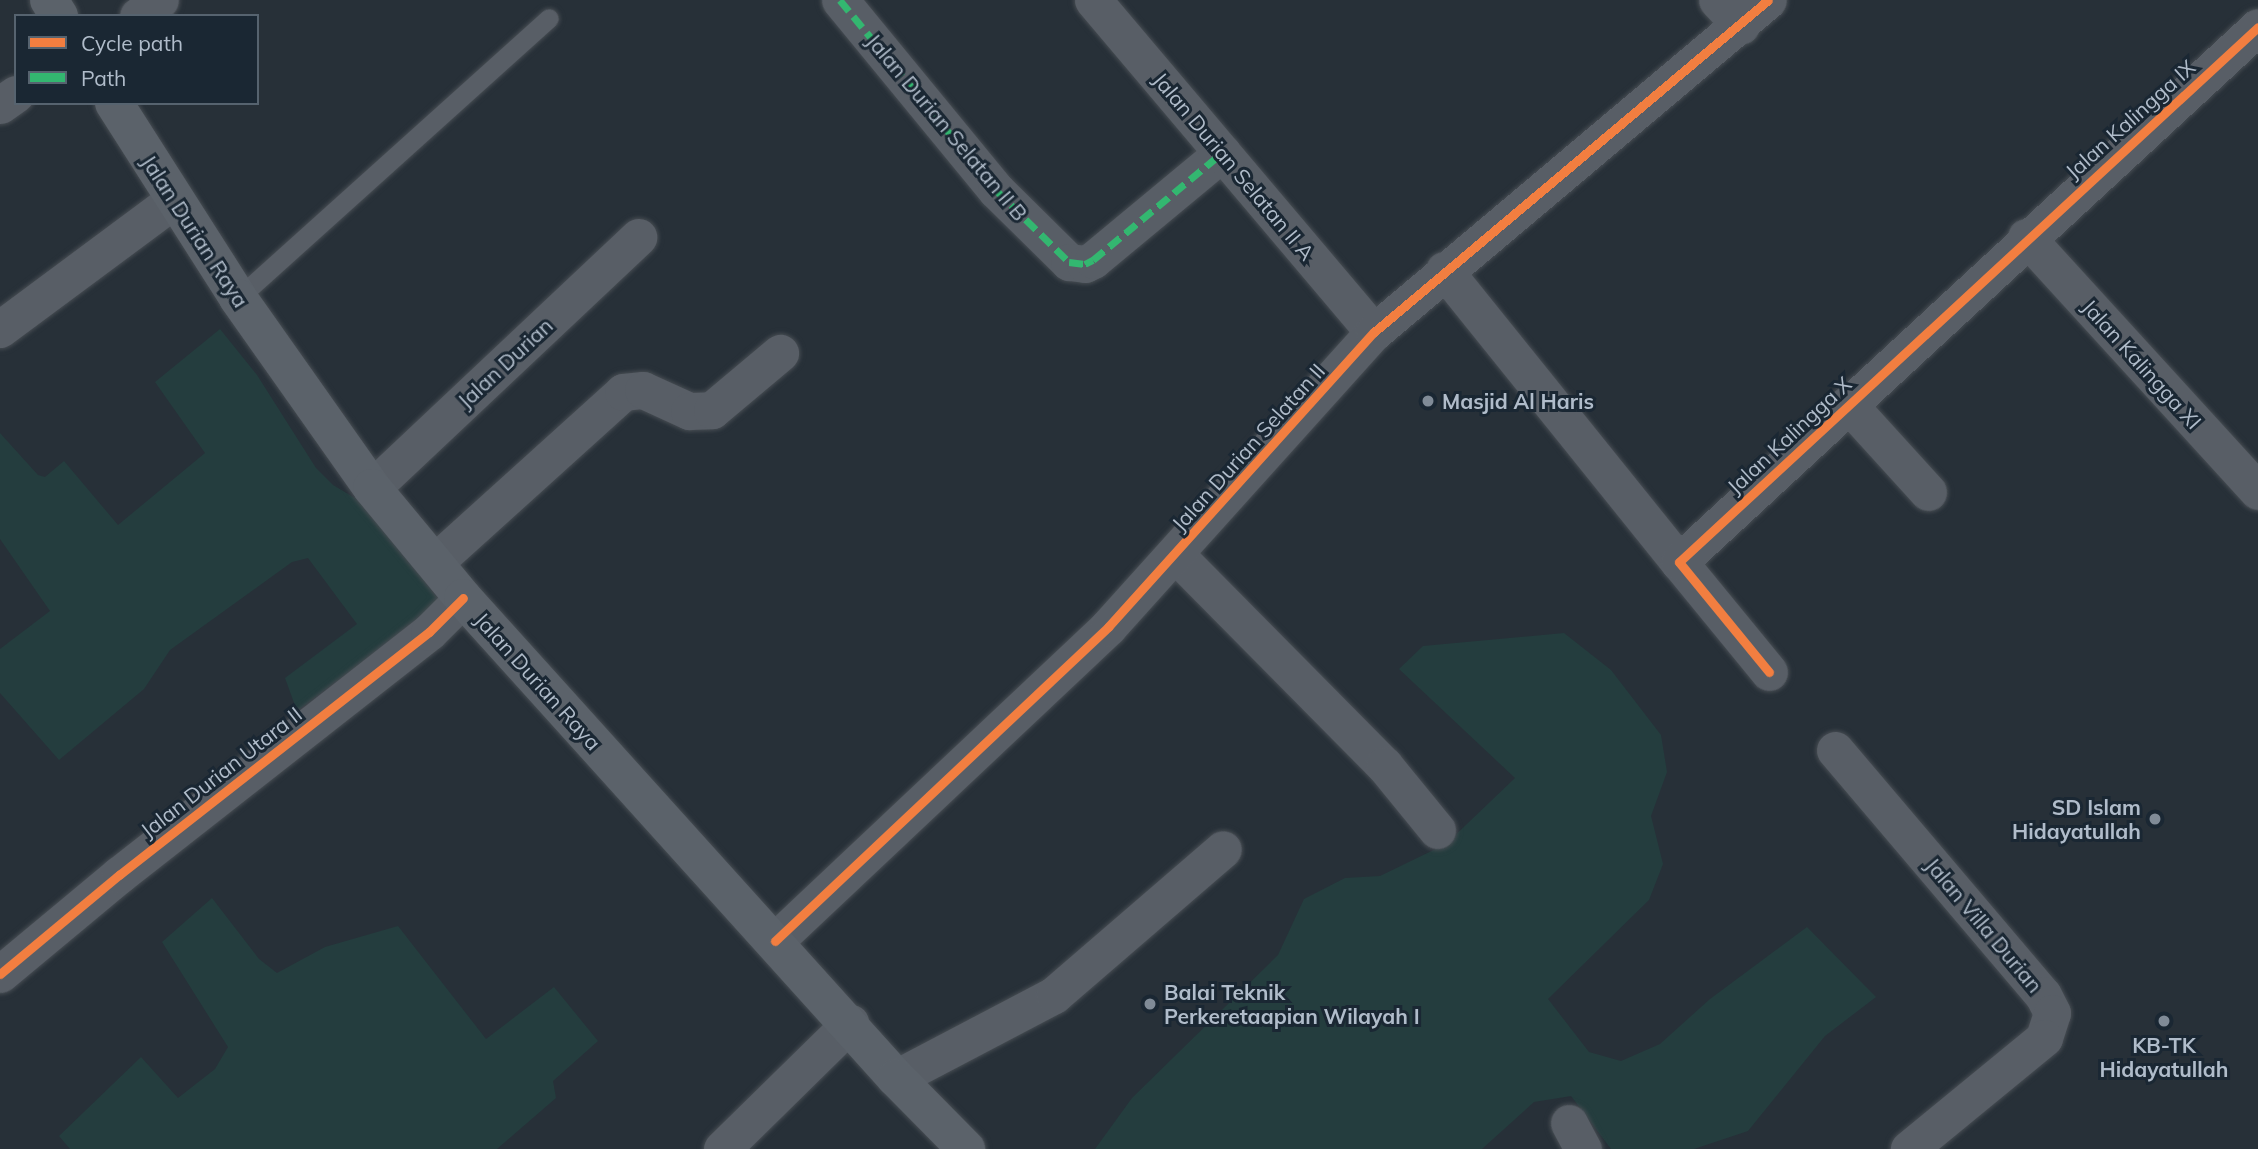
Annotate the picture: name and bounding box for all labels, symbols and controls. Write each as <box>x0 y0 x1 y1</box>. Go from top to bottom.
legend <box>14 14 259 105</box>
street label: Jalan Durian Selatan II B <box>861 28 1033 226</box>
text: Cycle path <box>81 30 183 56</box>
street label: Jalan Kalingga IX <box>2060 54 2200 184</box>
text: Path <box>81 65 126 91</box>
street label: Jalan Durian Selatan II A <box>1148 67 1320 265</box>
street label: Jalan Durian Raya <box>136 150 254 312</box>
street label: Jalan Kalingga XI <box>2077 294 2207 434</box>
street label: Jalan Durian <box>452 313 558 413</box>
street label: Jalan Durian Selatan II <box>1166 358 1330 536</box>
street label: Jalan Kalingga X <box>1722 371 1856 499</box>
place label: Masjid Al Haris <box>1442 388 1594 414</box>
marker: Masjid Al Haris <box>1420 393 1436 409</box>
street label: Jalan Durian Raya <box>470 607 606 755</box>
street label: Jalan Durian Utara II <box>135 701 307 843</box>
place label: SD Islam Hidayatullah <box>2012 794 2141 844</box>
marker: SD Islam Hidayatullah <box>2147 811 2163 827</box>
street label: Jalan Villa Durian <box>1920 853 2048 997</box>
place label: Balai Teknik Perkeretaapian Wilayah I <box>1164 979 1420 1029</box>
marker: Balai Teknik Perkeretaapian Wilayah I <box>1142 996 1158 1012</box>
marker: KB-TK Hidayatullah <box>2156 1013 2172 1029</box>
place label: KB-TK Hidayatullah <box>2099 1032 2229 1082</box>

